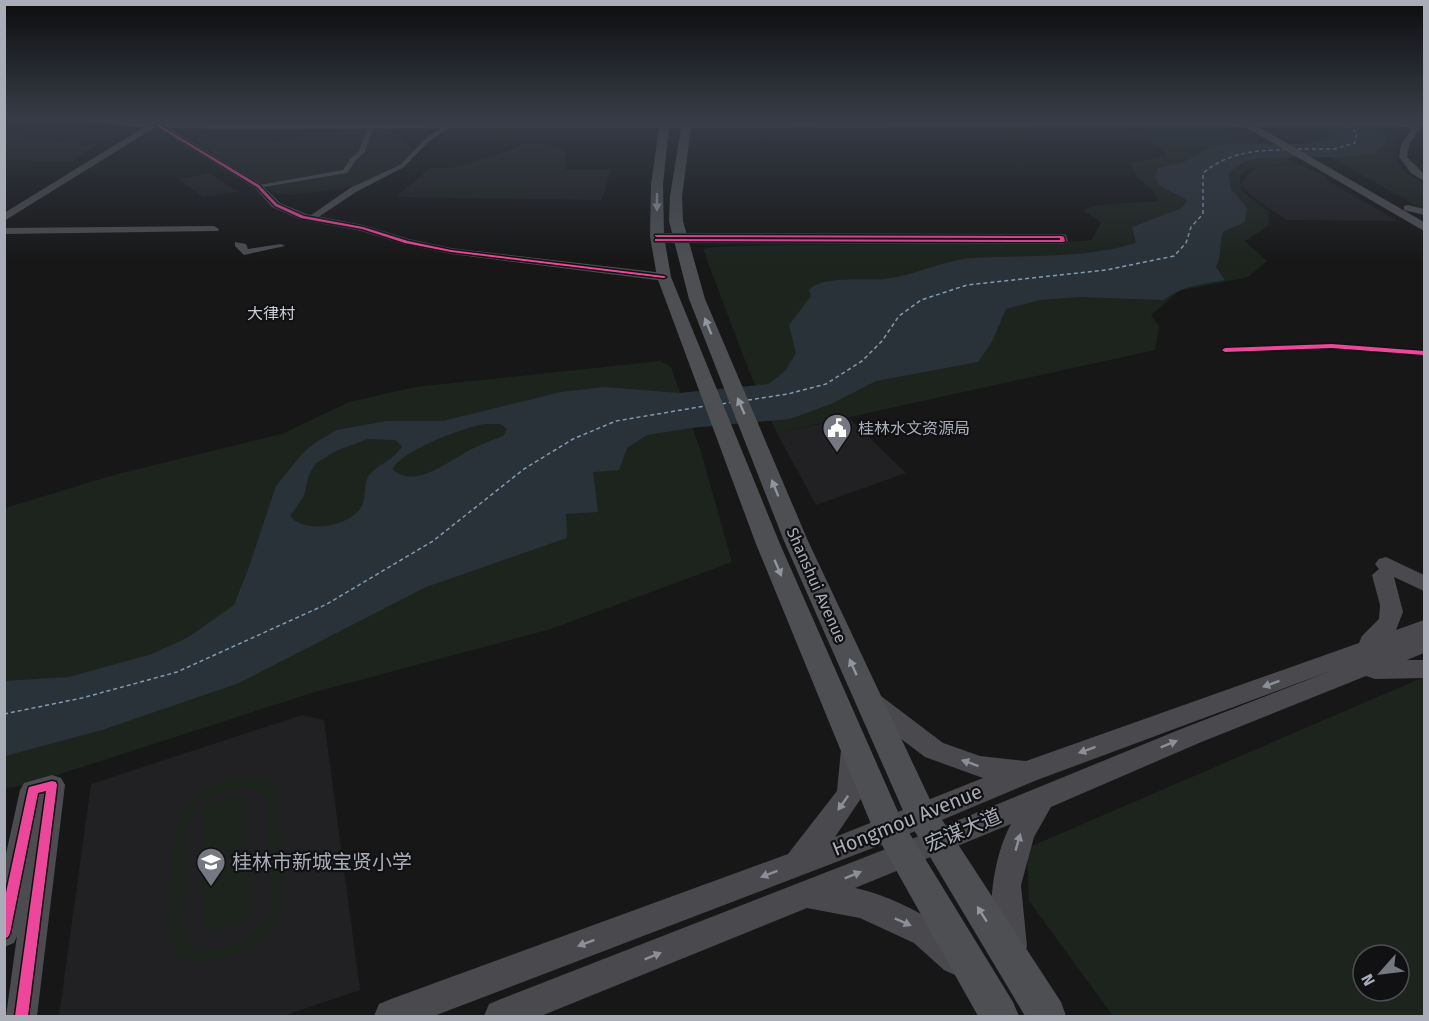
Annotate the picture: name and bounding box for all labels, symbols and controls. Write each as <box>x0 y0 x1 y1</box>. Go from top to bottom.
one-way arrow <box>652 193 662 212</box>
district label: 大律村 <box>247 304 295 323</box>
one-way arrow <box>703 317 712 335</box>
one-way arrow <box>736 397 745 415</box>
public building icon: 桂林水文资源局 <box>821 412 853 454</box>
place label: 桂林水文资源局 <box>858 419 970 438</box>
one-way arrow <box>770 479 780 497</box>
street label: Shanshui Avenue <box>783 525 850 646</box>
one-way arrow <box>773 560 783 578</box>
one-way arrow <box>849 658 858 675</box>
one-way arrow <box>1262 679 1280 689</box>
one-way arrow <box>1161 739 1179 749</box>
one-way arrow <box>1078 746 1096 756</box>
one-way arrow <box>961 758 979 768</box>
street label: Hongmou Avenue <box>829 779 985 861</box>
one-way arrow <box>837 795 849 811</box>
street label: 宏谋大道 <box>921 803 1005 857</box>
one-way arrow <box>1014 833 1023 851</box>
school or university icon: 桂林市新城宝贤小学 <box>195 846 227 888</box>
place label: 桂林市新城宝贤小学 <box>232 850 412 874</box>
one-way arrow <box>760 870 778 880</box>
one-way arrow <box>845 870 863 880</box>
one-way arrow <box>977 905 988 922</box>
one-way arrow <box>894 917 911 926</box>
one-way arrow <box>577 938 595 948</box>
north arrow <box>1351 943 1411 1003</box>
one-way arrow <box>644 951 662 960</box>
text: N <box>1357 971 1379 989</box>

